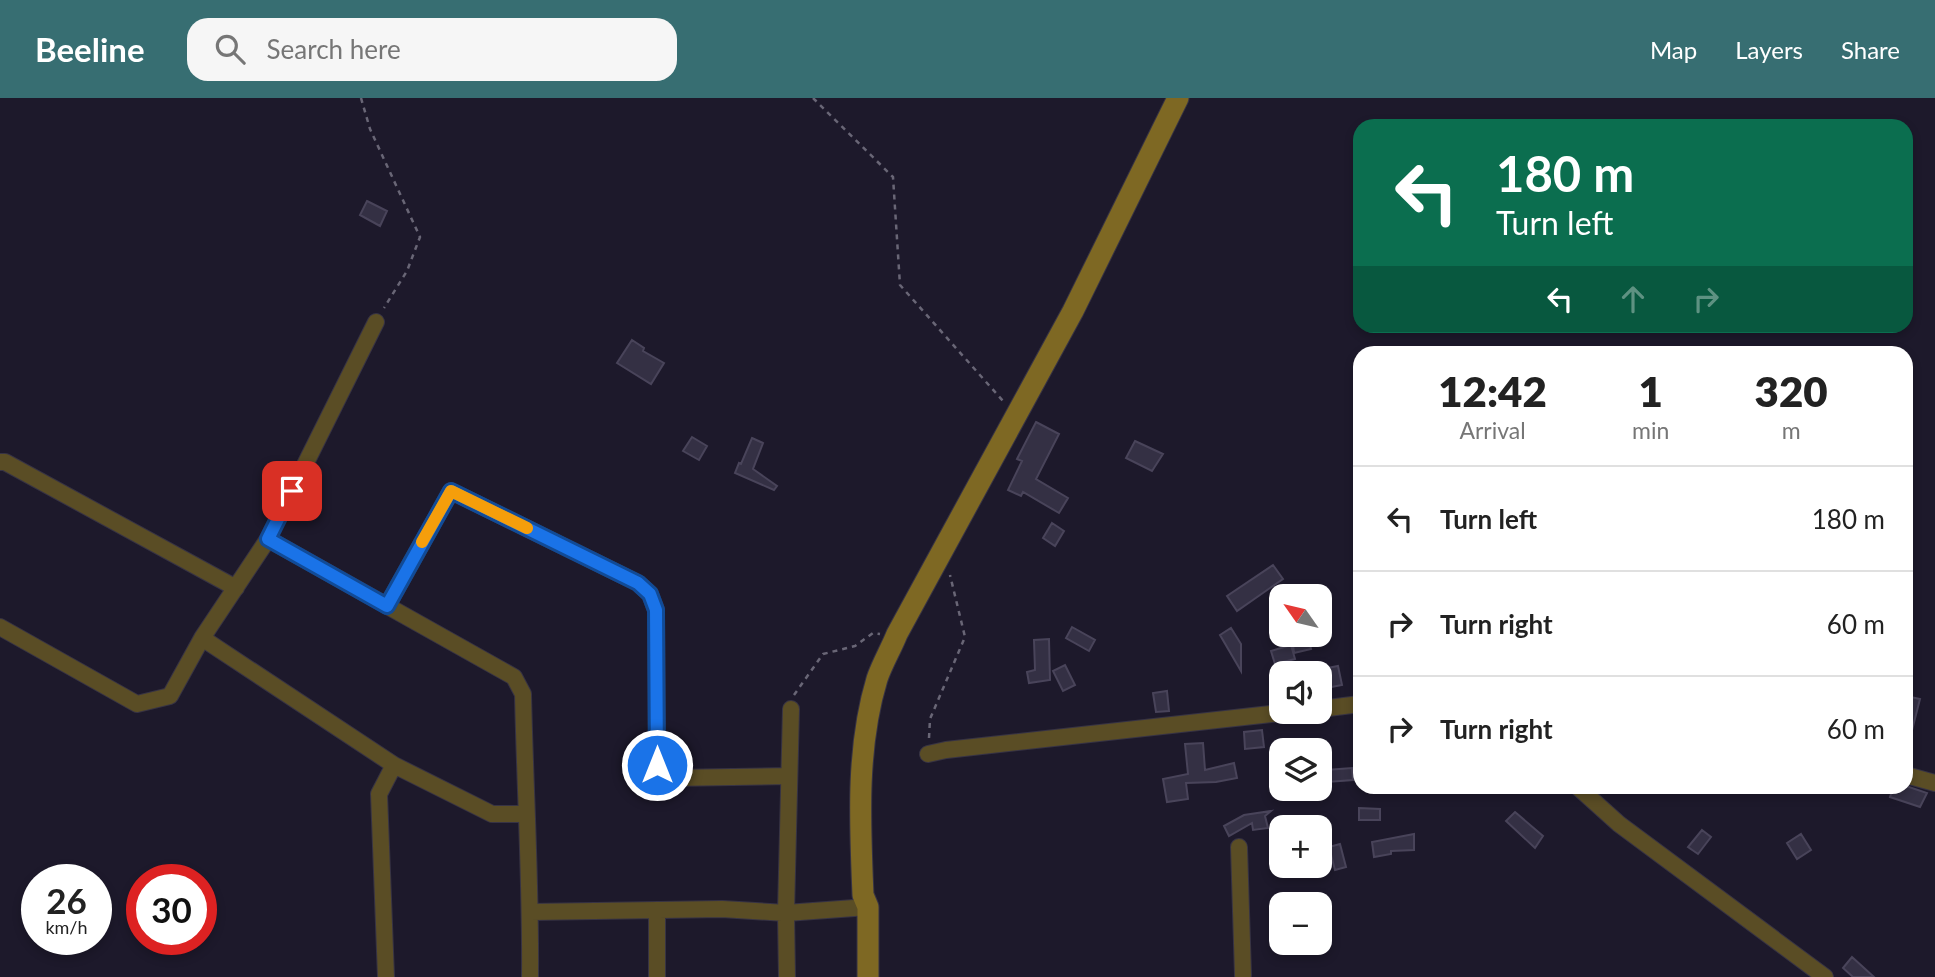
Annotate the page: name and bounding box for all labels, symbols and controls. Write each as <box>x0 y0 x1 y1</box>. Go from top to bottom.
search box <box>187 18 677 81</box>
text: Beeline <box>35 29 145 69</box>
icon: search <box>211 30 249 68</box>
text: Search here <box>267 33 401 65</box>
text: Map <box>1650 35 1697 64</box>
text: Layers <box>1735 35 1803 64</box>
text: Share <box>1841 35 1900 64</box>
text: 180 m <box>1496 144 1634 202</box>
icon: left <box>1381 147 1472 238</box>
text: Turn left <box>1496 203 1613 242</box>
icon: left <box>1541 280 1579 318</box>
icon: ahead <box>1614 280 1652 318</box>
icon: right <box>1687 280 1725 318</box>
text: 12:42 <box>1438 366 1547 416</box>
text: 1 <box>1639 366 1663 416</box>
text: 320 <box>1755 366 1828 416</box>
text: Arrival <box>1459 416 1526 444</box>
text: min <box>1632 416 1669 444</box>
text: m <box>1782 416 1801 444</box>
pin <box>262 461 322 521</box>
icon: arrive <box>273 472 311 510</box>
icon: left <box>1381 500 1419 538</box>
text: Turn left <box>1440 503 1537 535</box>
text: 180 m <box>1812 503 1885 535</box>
north arrow <box>1269 584 1332 648</box>
map controls <box>1269 584 1332 955</box>
icon: right <box>1381 605 1419 643</box>
text: Turn right <box>1440 608 1553 640</box>
text: 60 m <box>1827 608 1885 640</box>
button: sound <box>1269 661 1332 724</box>
icon: right <box>1381 710 1419 748</box>
text: Turn right <box>1440 713 1553 745</box>
text: 60 m <box>1827 713 1885 745</box>
position arrow <box>620 728 694 802</box>
button: layers <box>1269 738 1332 801</box>
button: + <box>1269 815 1332 878</box>
speed limit sign: 30 <box>126 864 217 955</box>
text: 26 <box>46 879 87 921</box>
button: − <box>1269 892 1332 955</box>
text: km/h <box>45 916 88 938</box>

